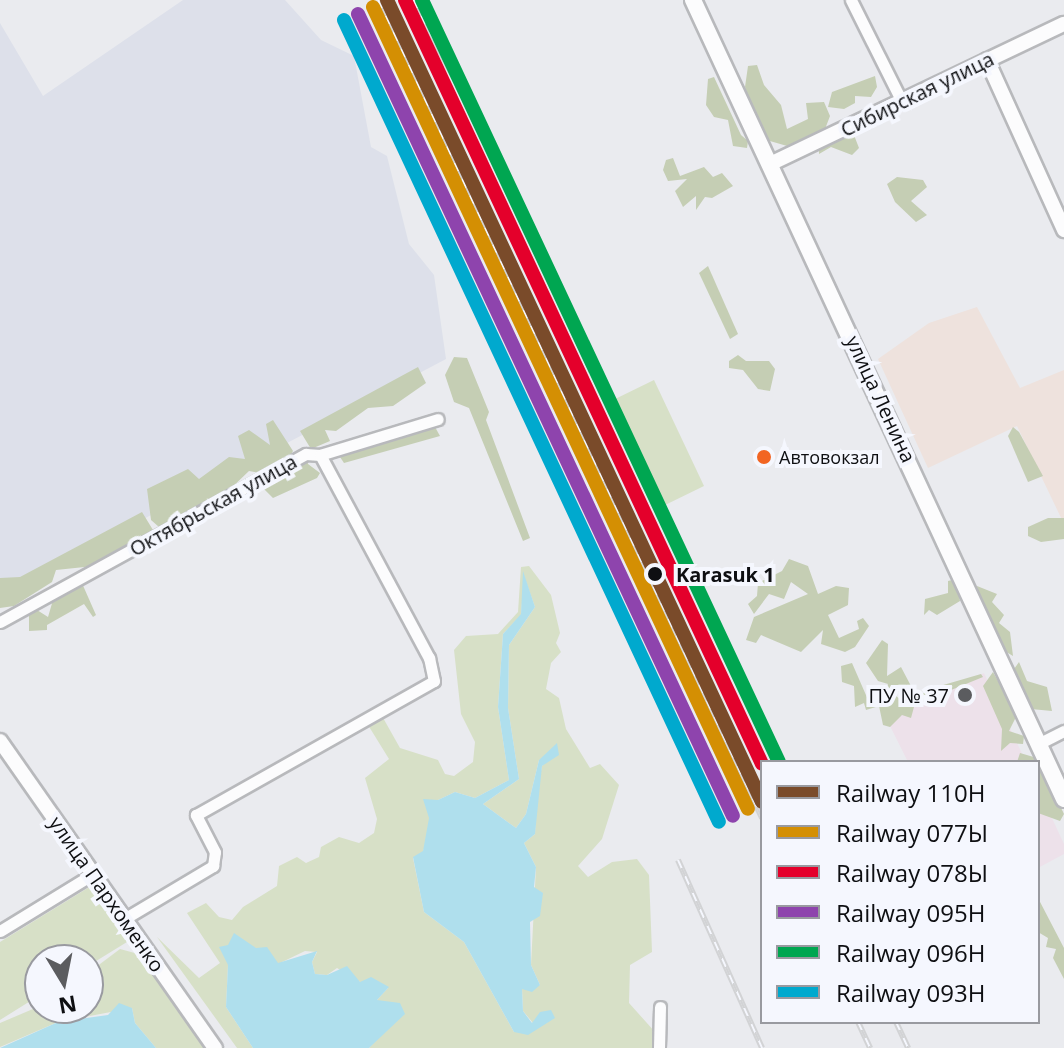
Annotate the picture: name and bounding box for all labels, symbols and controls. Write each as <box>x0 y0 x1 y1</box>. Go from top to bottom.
street label: Сибирская улица <box>837 47 997 141</box>
street label: улица Ленина <box>841 332 921 466</box>
place label: Автовокзал <box>779 446 879 468</box>
street label: Октябрьская улица <box>125 449 301 561</box>
marker: Автовокзал <box>756 449 772 465</box>
marker: Karasuk 1 <box>641 560 669 588</box>
place label: Karasuk 1 <box>676 562 775 586</box>
place label: ПУ № 37 <box>868 683 949 707</box>
marker: ПУ № 37 <box>956 686 974 704</box>
legend <box>760 760 1040 1024</box>
text: Railway 110Н <box>836 776 985 809</box>
street label: улица Пархоменко <box>44 812 170 976</box>
text: Railway 077Ы <box>836 816 988 849</box>
text: Railway 078Ы <box>836 856 988 889</box>
text: Railway 095Н <box>836 896 985 929</box>
text: Railway 096Н <box>836 936 985 969</box>
north arrow <box>24 944 104 1024</box>
text: Railway 093Н <box>836 976 985 1009</box>
text: N <box>56 989 79 1022</box>

